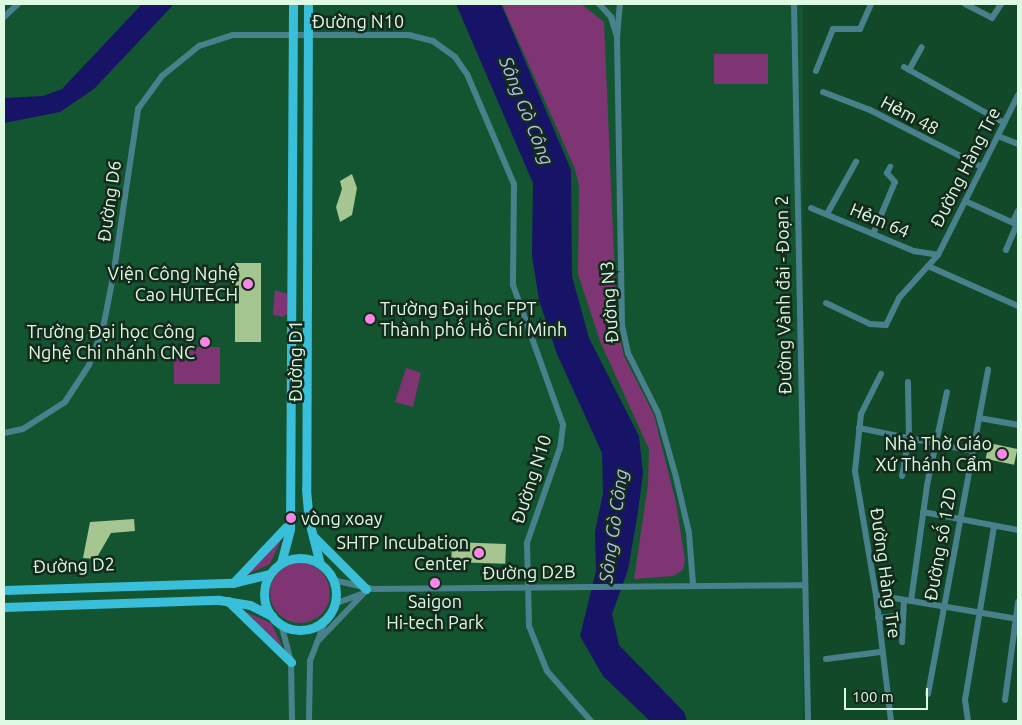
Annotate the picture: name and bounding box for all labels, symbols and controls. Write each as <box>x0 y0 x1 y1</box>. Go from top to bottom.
street label: Đường N10 <box>312 10 404 32</box>
water label: Sông Gò Công <box>494 53 558 169</box>
street label: Hẻm 48 <box>877 91 943 139</box>
street label: Đường Hàng Tre <box>926 103 1004 231</box>
street label: Đường D6 <box>93 159 125 243</box>
street label: Đường Vành đai - Đoạn 2 <box>770 195 796 395</box>
street label: Hẻm 64 <box>847 198 913 242</box>
street label: Đường N3 <box>595 260 623 344</box>
place label: Viện Công Nghệ Cao HUTECH <box>108 263 238 306</box>
marker: Viện Công Nghệ Cao HUTECH <box>242 278 254 290</box>
place label: Trường Đại học FPT Thành phố Hồ Chí Minh <box>380 298 567 340</box>
marker: Trường Đại học FPT Thành phố Hồ Chí Minh <box>364 313 376 325</box>
street label: Đường D1 <box>284 320 306 402</box>
place label: Trường Đại học Công Nghệ Chi nhánh CNC <box>27 321 195 364</box>
marker: Trường Đại học Công Nghệ Chi nhánh CNC <box>199 336 211 348</box>
street label: Đường N10 <box>507 432 555 526</box>
place label: Nhà Thờ Giáo Xứ Thánh Cẩm <box>875 433 992 476</box>
marker: Nhà Thờ Giáo Xứ Thánh Cẩm <box>996 448 1008 460</box>
water label: Sông Gò Công <box>595 468 633 584</box>
street label: Đường số 12D <box>919 486 961 602</box>
street label: Đường Hàng Tre <box>866 506 906 640</box>
place label: vòng xoay <box>301 507 382 529</box>
marker: vòng xoay <box>285 512 297 524</box>
place label: SHTP Incubation Center <box>337 532 469 574</box>
marker: SHTP Incubation Center <box>473 547 485 559</box>
street label: Đường D2 <box>33 553 115 577</box>
street label: Đường D2B <box>482 560 576 584</box>
marker: Saigon Hi-tech Park <box>429 577 441 589</box>
place label: Saigon Hi-tech Park <box>386 591 484 634</box>
scale bar <box>847 678 931 710</box>
text: 100 m <box>852 688 894 705</box>

